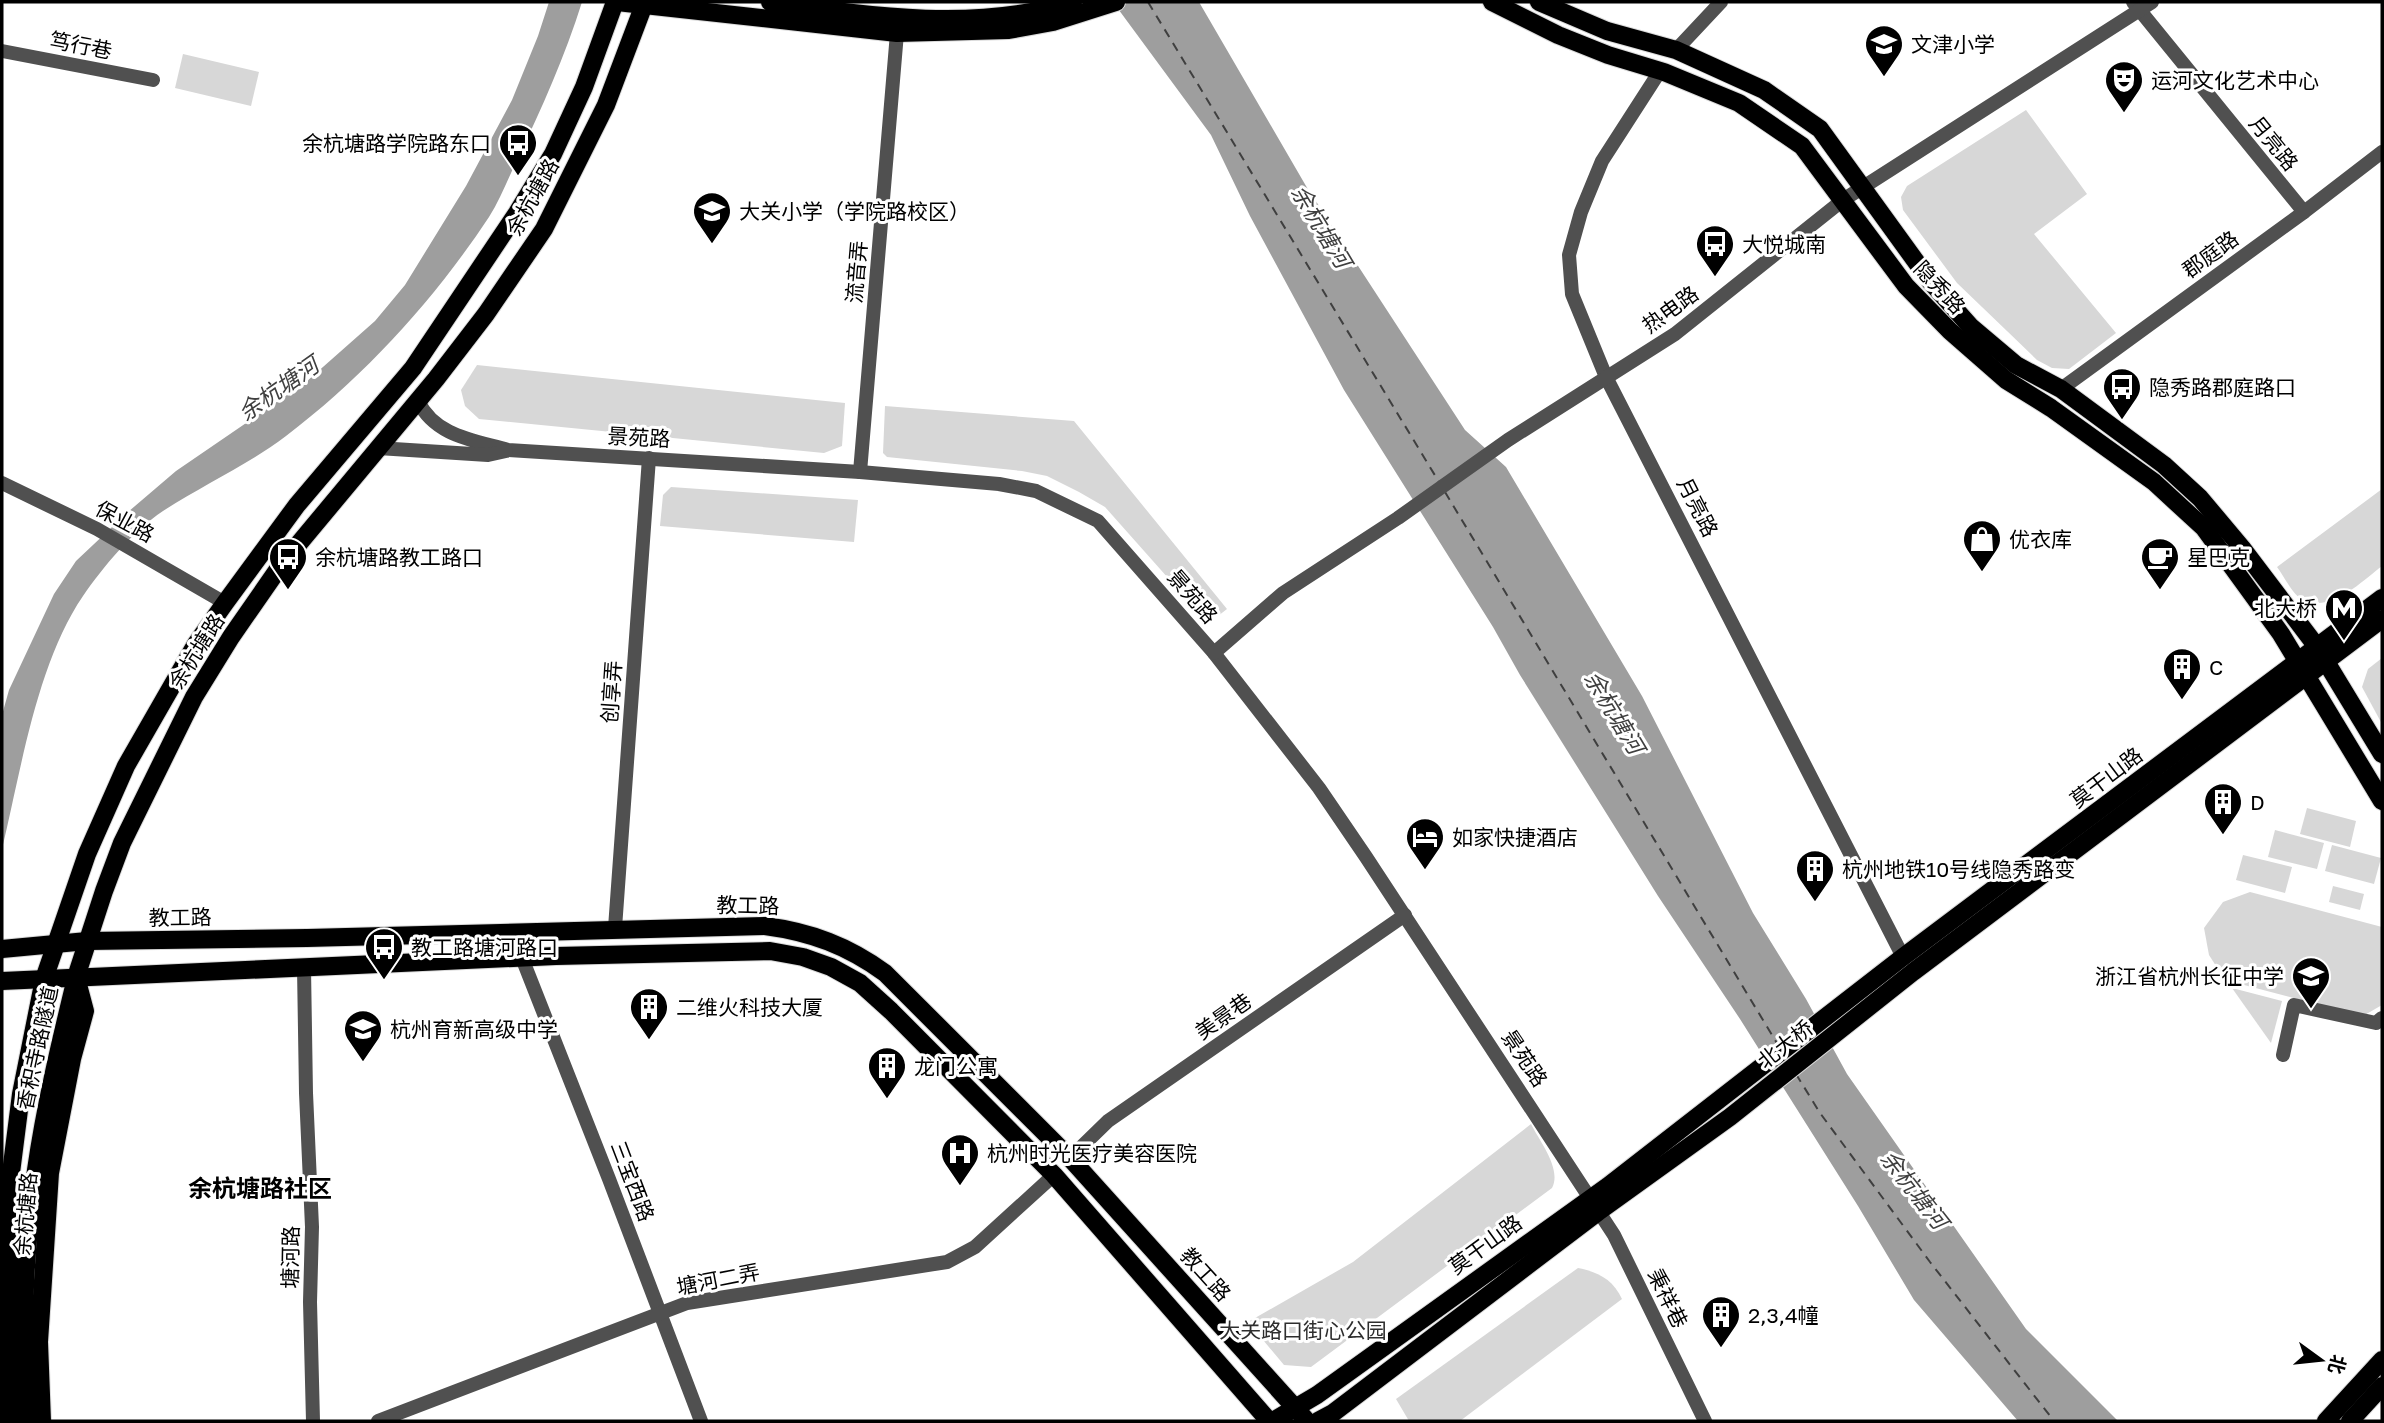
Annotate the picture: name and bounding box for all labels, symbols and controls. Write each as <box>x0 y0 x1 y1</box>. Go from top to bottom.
school or university icon: 文津小学 <box>1863 23 1905 78</box>
street label: 笃行巷 <box>48 26 114 64</box>
place label: 文津小学 <box>1911 31 1995 57</box>
theatre icon: 运河文化艺术中心 <box>2103 59 2145 114</box>
place label: 运河文化艺术中心 <box>2151 67 2319 93</box>
street label: 月亮路 <box>2244 110 2304 176</box>
bus stop icon: 余杭塘路学院路东口 <box>497 122 539 177</box>
place label: 余杭塘路学院路东口 <box>302 130 491 156</box>
street label: 余杭塘路 <box>500 154 564 240</box>
water label: 余杭塘河 <box>1286 179 1360 276</box>
school or university icon: 大关小学（学院路校区） <box>691 190 733 245</box>
place label: 大关小学（学院路校区） <box>739 198 970 224</box>
bus stop icon: 大悦城南 <box>1694 223 1736 278</box>
street label: 郡庭路 <box>2177 225 2243 283</box>
place label: 大悦城南 <box>1742 231 1826 257</box>
street label: 流音弄 <box>840 239 872 305</box>
street label: 隐秀路 <box>1909 255 1971 319</box>
street label: 热电路 <box>1637 280 1703 338</box>
water label: 余杭塘河 <box>232 348 327 426</box>
bus stop icon: 隐秀路郡庭路口 <box>2101 366 2143 421</box>
place label: 隐秀路郡庭路口 <box>2149 374 2296 400</box>
street label: 景苑路 <box>607 422 671 452</box>
street label: 月亮路 <box>1672 473 1724 541</box>
street label: 保业路 <box>91 495 159 547</box>
shop icon: 优衣库 <box>1961 518 2003 573</box>
place label: 优衣库 <box>2009 526 2072 552</box>
bus stop icon: 余杭塘路教工路口 <box>267 536 309 591</box>
cafe icon: 星巴克 <box>2139 536 2181 591</box>
place label: 余杭塘路教工路口 <box>315 544 483 570</box>
place label: 星巴克 <box>2187 544 2250 570</box>
street label: 景苑路 <box>1163 564 1223 628</box>
metro station icon: 北大桥 <box>2323 587 2365 642</box>
place label: 北大桥 <box>2254 595 2317 621</box>
street label: 余杭塘路 <box>163 608 229 694</box>
building icon: C <box>2161 646 2203 701</box>
place label: C <box>2209 654 2223 680</box>
street label: 创享弄 <box>596 660 626 724</box>
water label: 余杭塘河 <box>1579 665 1653 762</box>
street label: 莫干山路 <box>2065 741 2147 813</box>
building icon: D <box>2202 781 2244 836</box>
place label: D <box>2250 789 2265 815</box>
hotel icon: 如家快捷酒店 <box>1404 816 1446 871</box>
place label: 如家快捷酒店 <box>1452 824 1578 850</box>
building icon: 杭州地铁10号线隐秀路变 <box>1794 848 1836 903</box>
place label: 杭州地铁10号线隐秀路变 <box>1842 856 2075 882</box>
street label: 教工路 <box>716 891 780 919</box>
street label: 教工路 <box>148 903 212 931</box>
bus stop icon: 教工路塘河路口 <box>363 926 405 981</box>
place label: 教工路塘河路口 <box>411 934 558 960</box>
school or university icon: 浙江省杭州长征中学 <box>2290 955 2332 1010</box>
place label: 浙江省杭州长征中学 <box>2095 963 2284 989</box>
street label: 香积寺路隧道 <box>11 984 63 1112</box>
building icon: 二维火科技大厦 <box>628 986 670 1041</box>
street label: 美景巷 <box>1190 987 1256 1045</box>
place label: 二维火科技大厦 <box>676 994 823 1020</box>
school or university icon: 杭州育新高级中学 <box>342 1008 384 1063</box>
street label: 北大桥 <box>1752 1014 1818 1074</box>
place label: 杭州育新高级中学 <box>390 1016 558 1042</box>
street label: 景苑路 <box>1497 1025 1553 1091</box>
building icon: 龙门公寓 <box>866 1045 908 1100</box>
place label: 龙门公寓 <box>914 1053 998 1079</box>
hospital icon: 杭州时光医疗美容医院 <box>939 1132 981 1187</box>
street label: 三宝西路 <box>606 1137 660 1225</box>
place label: 杭州时光医疗美容医院 <box>987 1140 1197 1166</box>
water label: 余杭塘河 <box>1876 1144 1957 1237</box>
street label: 余杭塘路 <box>8 1171 42 1257</box>
district label: 余杭塘路社区 <box>188 1173 332 1202</box>
street label: 莫干山路 <box>1443 1209 1527 1279</box>
street label: 塘河路 <box>276 1225 304 1289</box>
street label: 教工路 <box>1175 1242 1237 1306</box>
street label: 塘河二弄 <box>674 1258 762 1300</box>
street label: 秉祥巷 <box>1643 1264 1693 1332</box>
building icon: 2,3,4幢 <box>1700 1294 1742 1349</box>
place label: 2,3,4幢 <box>1748 1302 1819 1328</box>
park label: 大关路口街心公园 <box>1219 1317 1387 1343</box>
north arrow <box>2286 1325 2356 1395</box>
text: 北 <box>2324 1352 2351 1377</box>

